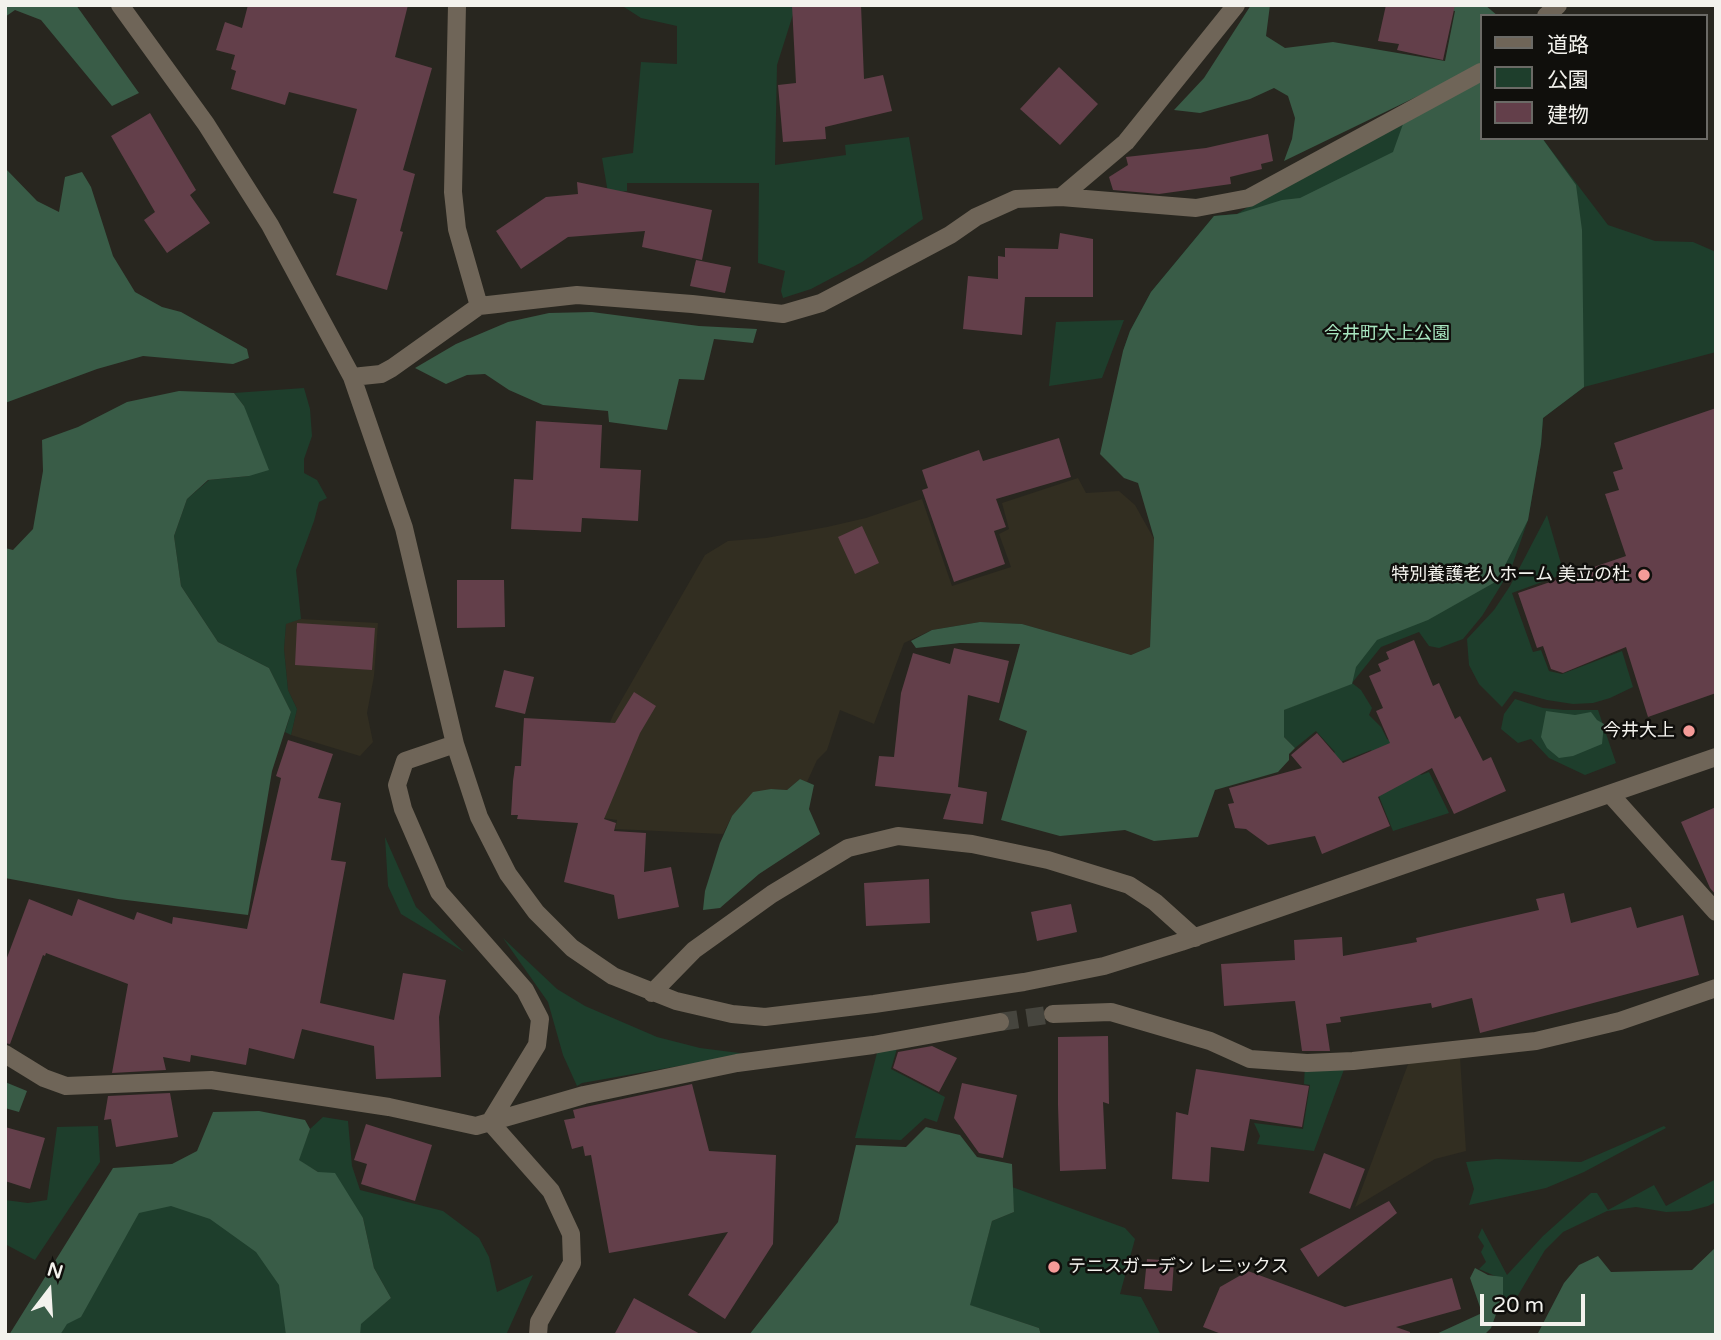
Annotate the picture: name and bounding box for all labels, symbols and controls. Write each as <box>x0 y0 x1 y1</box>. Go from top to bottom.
legend <box>1480 14 1707 140</box>
text: 道路 <box>1547 33 1589 58</box>
text: 公園 <box>1547 68 1589 93</box>
text: 建物 <box>1547 103 1589 128</box>
park label: 今井町大上公園 <box>1324 323 1450 345</box>
place label: 特別養護老人ホーム 美立の杜 <box>1391 564 1630 586</box>
marker: 特別養護老人ホーム 美立の杜 <box>1636 567 1652 583</box>
place label: 今井大上 <box>1603 720 1675 742</box>
marker: 今井大上 <box>1681 723 1697 739</box>
north arrow <box>14 1256 84 1326</box>
place label: テニスガーデン レニックス <box>1068 1256 1289 1278</box>
text: N <box>45 1258 66 1284</box>
marker: テニスガーデン レニックス <box>1046 1259 1062 1275</box>
scale bar <box>1483 1280 1588 1324</box>
text: 20 m <box>1493 1293 1544 1318</box>

